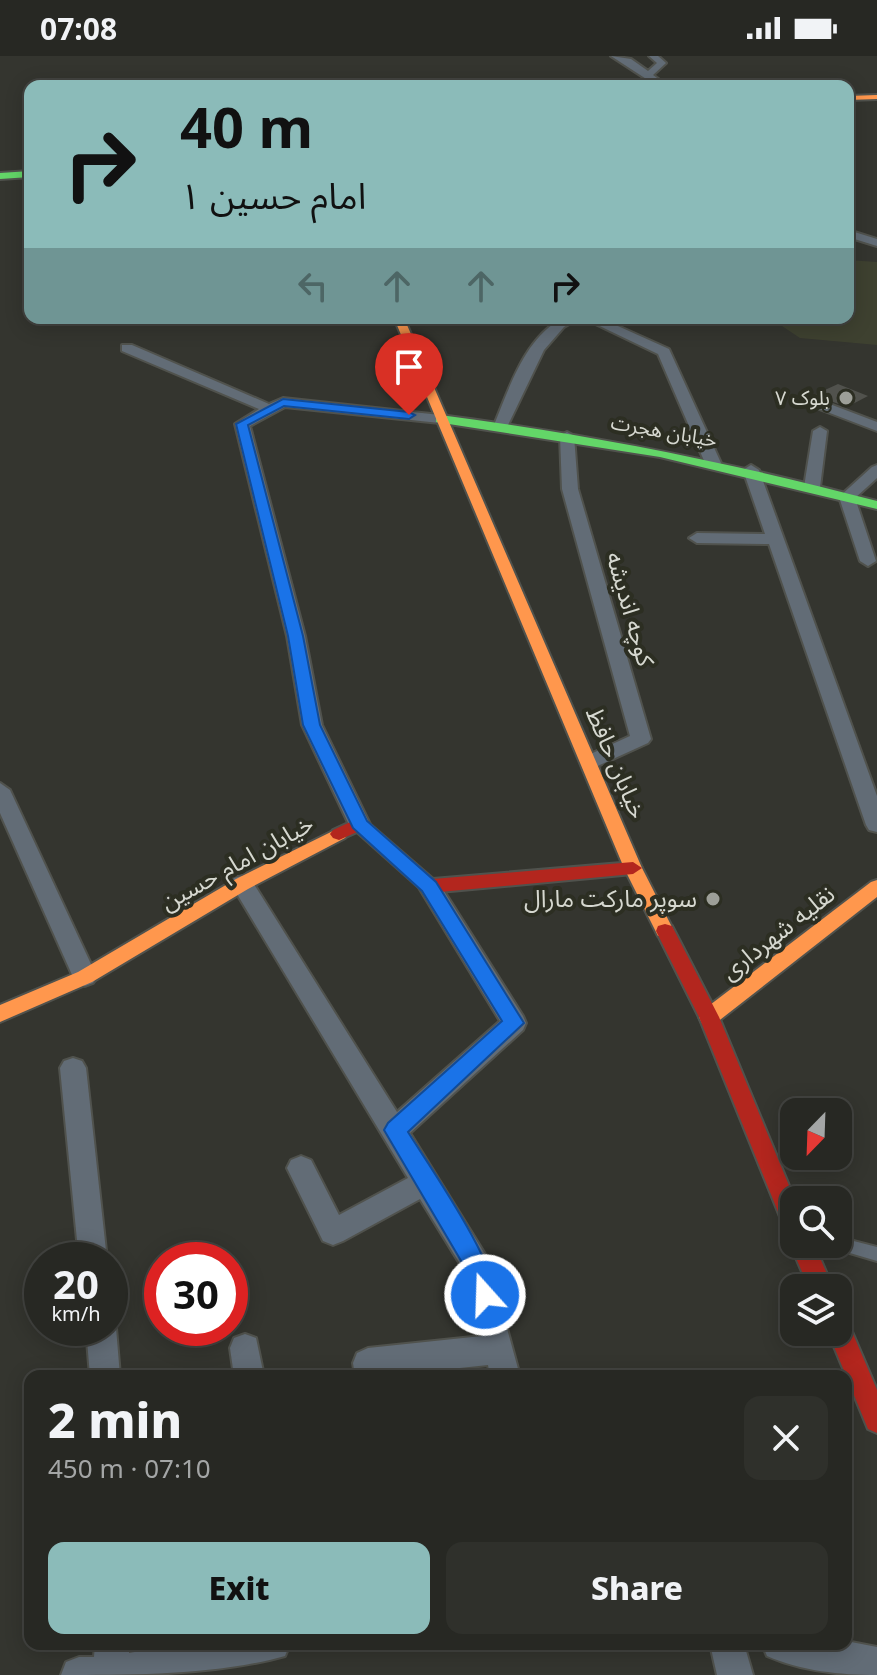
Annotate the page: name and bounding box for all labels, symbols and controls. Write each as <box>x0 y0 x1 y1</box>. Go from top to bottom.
text: 07:08 <box>40 8 117 49</box>
text: 40 m <box>180 88 313 164</box>
icon: right <box>48 112 152 216</box>
text: امام حسین ۱ <box>180 171 366 220</box>
icon: left <box>291 264 335 308</box>
icon: ahead <box>375 264 419 308</box>
icon: ahead <box>459 264 503 308</box>
icon: right <box>543 264 587 308</box>
pin <box>375 333 443 415</box>
icon: arrive <box>387 345 431 389</box>
place label: بلوک ۷ <box>775 384 830 411</box>
marker: بلوک ۷ <box>837 389 855 407</box>
street label: خیابان هجرت <box>609 408 719 453</box>
street label: کوچه اندیشه <box>599 548 664 671</box>
street label: خیابان حافظ <box>579 702 656 823</box>
street label: خیابان امام حسین <box>154 806 320 920</box>
street label: نقلیه شهرداری <box>713 877 841 987</box>
place label: سوپر مارکت مارال <box>524 881 697 914</box>
marker: سوپر مارکت مارال <box>704 890 722 908</box>
north arrow <box>780 1098 852 1170</box>
map controls <box>780 1098 852 1346</box>
button: search <box>780 1186 852 1258</box>
speed limit sign: 30 <box>144 1242 248 1346</box>
position arrow <box>443 1253 527 1337</box>
text: 20 <box>53 1256 99 1311</box>
button: layers <box>780 1274 852 1346</box>
text: km/h <box>51 1300 101 1327</box>
text: 2 min <box>48 1387 182 1452</box>
button: close <box>744 1396 828 1480</box>
text: 450 m · 07:10 <box>48 1450 211 1486</box>
button: Exit <box>48 1542 430 1634</box>
button: Share <box>446 1542 828 1634</box>

